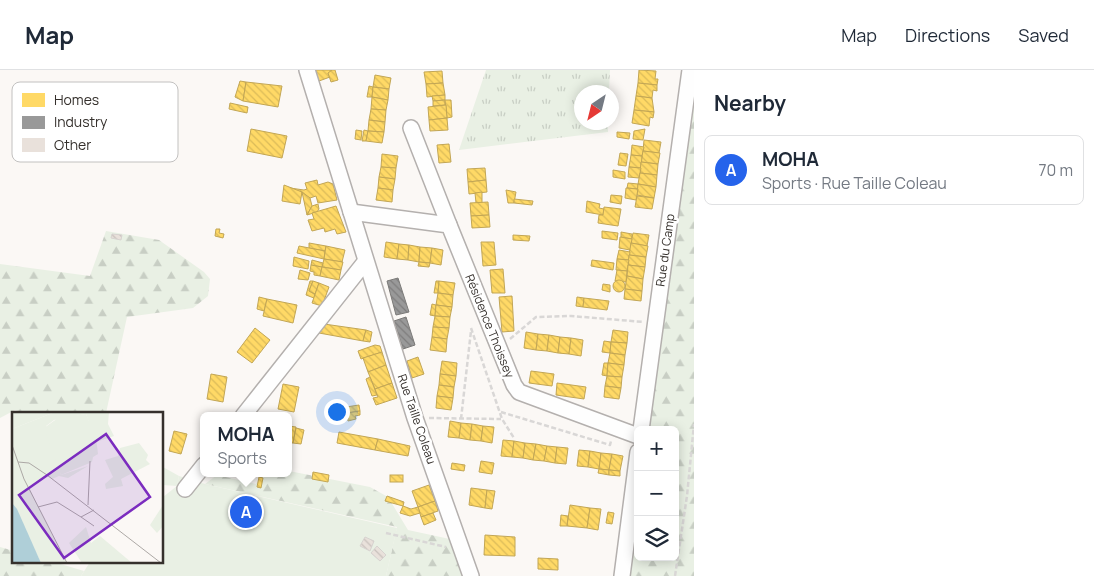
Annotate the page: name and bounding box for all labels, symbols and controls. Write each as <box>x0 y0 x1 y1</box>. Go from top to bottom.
text: Map <box>25 18 74 51</box>
text: Map <box>841 23 877 47</box>
text: Directions <box>905 23 990 47</box>
text: Saved <box>1018 23 1069 47</box>
legend <box>12 82 178 162</box>
north arrow <box>574 85 619 130</box>
text: Nearby <box>714 89 786 117</box>
text: Homes <box>54 90 99 109</box>
text: Industry <box>54 112 108 131</box>
text: Other <box>54 135 91 154</box>
text: MOHA <box>762 146 819 172</box>
text: A <box>726 159 736 181</box>
text: 70 m <box>1038 159 1073 181</box>
text: Sports · Rue Taille Coleau <box>762 172 947 194</box>
street label: Rue du Camp <box>651 213 679 287</box>
street label: Résidence Thoissey <box>461 272 519 381</box>
street label: Rue Taille Coleau <box>394 372 440 466</box>
your location <box>324 399 350 425</box>
inset map <box>12 412 164 564</box>
popup <box>200 412 292 477</box>
text: MOHA <box>218 421 274 447</box>
map controls <box>634 426 679 561</box>
button: + <box>634 426 679 471</box>
text: Sports <box>218 447 267 469</box>
button: − <box>634 471 679 516</box>
pin: A <box>230 493 262 531</box>
button: layers <box>634 516 679 561</box>

